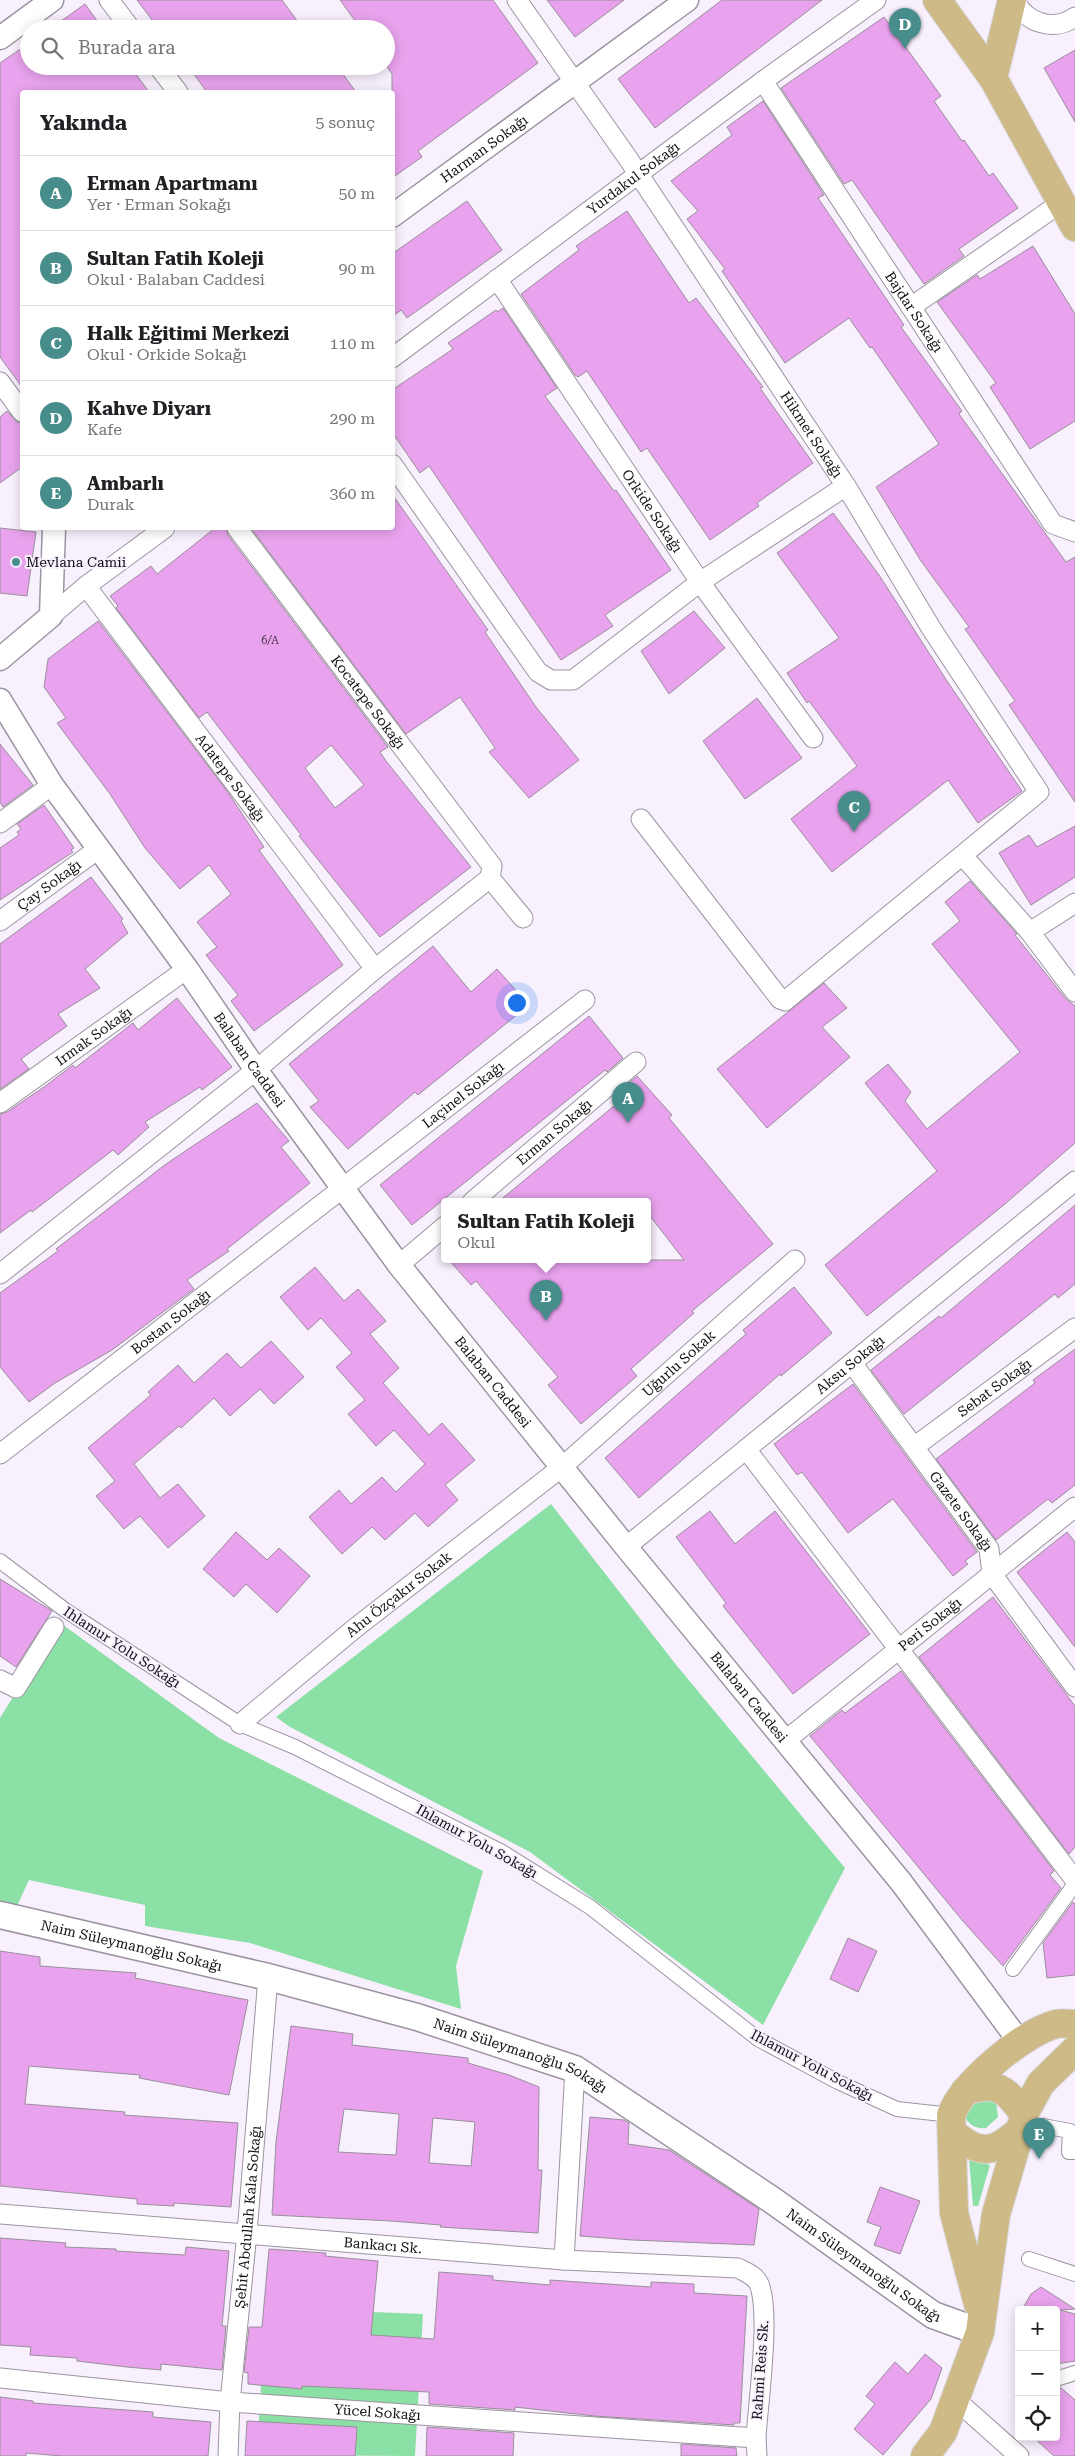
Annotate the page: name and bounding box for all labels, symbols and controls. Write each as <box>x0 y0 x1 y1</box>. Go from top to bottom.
pin: D <box>889 8 921 49</box>
search box <box>20 20 395 75</box>
icon: search <box>38 34 66 62</box>
text: Burada ara <box>78 36 176 59</box>
text: Yakında <box>40 111 127 135</box>
street label: Harman Sokağı <box>437 111 531 186</box>
text: 5 sonuç <box>316 113 375 132</box>
street label: Yurdakul Sokağı <box>584 138 683 218</box>
text: Erman Apartmanı <box>87 172 258 195</box>
text: A <box>50 184 62 203</box>
text: 50 m <box>338 184 375 203</box>
text: Yer · Erman Sokağı <box>87 195 231 214</box>
text: Sultan Fatih Koleji <box>87 247 264 270</box>
text: B <box>50 259 62 278</box>
text: 90 m <box>338 259 375 278</box>
street label: Bajdar Sokağı <box>882 269 947 356</box>
text: Okul · Balaban Caddesi <box>87 270 265 289</box>
text: Halk Eğitimi Merkezi <box>87 322 289 345</box>
text: C <box>50 334 62 353</box>
text: 110 m <box>329 334 375 353</box>
text: Okul · Orkide Sokağı <box>87 345 247 364</box>
street label: Hikmet Sokağı <box>777 388 846 481</box>
text: Kahve Diyarı <box>87 397 211 420</box>
text: D <box>50 409 62 428</box>
text: 290 m <box>329 409 375 428</box>
text: Kafe <box>87 420 122 439</box>
street label: Orkide Sokağı <box>619 466 686 556</box>
text: Ambarlı <box>87 472 164 495</box>
text: E <box>51 484 61 503</box>
text: 360 m <box>329 484 375 503</box>
text: Durak <box>87 495 135 514</box>
place label: Mevlana Camii <box>26 554 127 570</box>
marker: Mevlana Camii <box>10 556 22 568</box>
house number: 6/A <box>261 634 279 647</box>
street label: Kocatepe Sokağı <box>328 652 409 752</box>
street label: Adatepe Sokağı <box>192 731 269 825</box>
pin: C <box>838 791 870 832</box>
street label: Çay Sokağı <box>14 856 85 914</box>
your location <box>504 990 530 1016</box>
street label: Irmak Sokağı <box>52 1003 135 1069</box>
street label: Balaban Caddesi <box>211 1009 289 1111</box>
street label: Laçinel Sokağı <box>419 1058 507 1131</box>
pin: A <box>612 1082 644 1123</box>
street label: Erman Sokağı <box>513 1095 595 1168</box>
popup <box>441 1198 651 1263</box>
text: Sultan Fatih Koleji <box>458 1210 634 1233</box>
text: Okul <box>458 1233 495 1252</box>
pin: B <box>530 1280 562 1321</box>
street label: Bostan Sokağı <box>128 1286 214 1357</box>
street label: Uğurlu Sokak <box>639 1327 718 1400</box>
street label: Aksu Sokağı <box>813 1331 888 1397</box>
street label: Balaban Caddesi <box>452 1333 535 1431</box>
street label: Sebat Sokağı <box>954 1355 1035 1420</box>
street label: Gazete Sokağı <box>926 1468 996 1555</box>
street label: Ahu Özçakır Sokak <box>343 1548 455 1640</box>
street label: Peri Sokağı <box>895 1594 965 1654</box>
street label: Ihlamur Yolu Sokağı <box>60 1603 184 1691</box>
street label: Balaban Caddesi <box>707 1649 791 1746</box>
street label: Ihlamur Yolu Sokağı <box>414 1801 541 1881</box>
street label: Naim Süleymanoğlu Sokağı <box>39 1917 224 1974</box>
street label: Naim Süleymanoğlu Sokağı <box>431 2015 611 2096</box>
street label: Ihlamur Yolu Sokağı <box>748 2026 876 2104</box>
pin: E <box>1023 2118 1055 2159</box>
street label: Şehit Abdullah Kala Sokağı <box>231 2124 264 2309</box>
street label: Naim Süleymanoğlu Sokağı <box>784 2205 943 2325</box>
street label: Bankacı Sk. <box>343 2234 423 2256</box>
map controls <box>1015 2306 1060 2441</box>
button: + <box>1015 2306 1060 2351</box>
street label: Rahmi Reis Sk. <box>749 2319 771 2421</box>
button: − <box>1015 2351 1060 2396</box>
button: locate <box>1015 2396 1060 2441</box>
street label: Yücel Sokağı <box>334 2401 422 2423</box>

